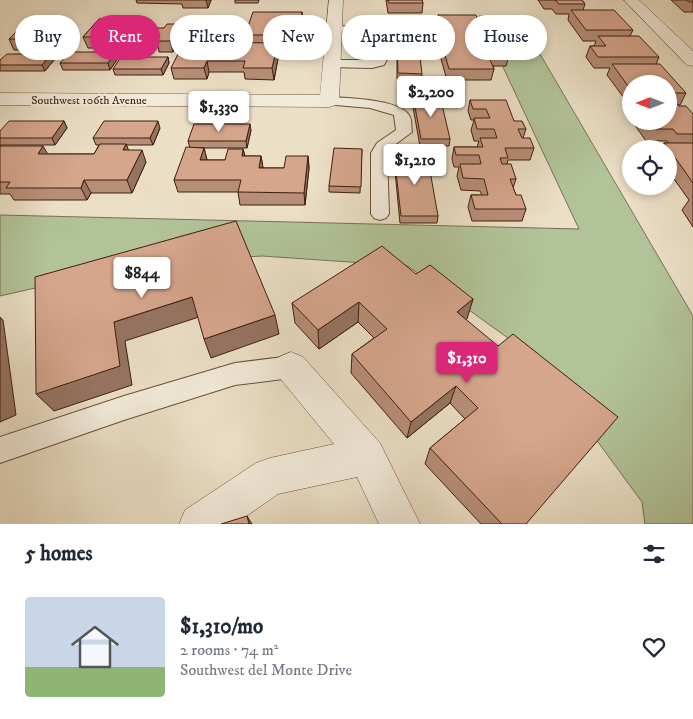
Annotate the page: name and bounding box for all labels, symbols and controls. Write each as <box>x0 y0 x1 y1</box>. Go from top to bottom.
chip: Buy <box>15 15 80 60</box>
chip: Rent <box>90 15 160 60</box>
chip: Filters <box>170 15 253 60</box>
chip: New <box>263 15 332 60</box>
chip: Apartment <box>342 15 455 60</box>
chip: House <box>465 15 547 60</box>
north arrow <box>622 75 678 130</box>
map controls <box>622 75 677 195</box>
pin: $2,200 <box>390 76 472 118</box>
text: $2,200 <box>408 82 454 102</box>
pin: $1,330 <box>178 90 260 133</box>
street label: Southwest 106th Avenue <box>31 93 147 108</box>
text: $1,330 <box>199 97 239 117</box>
button: locate <box>622 140 677 195</box>
pin: $1,210 <box>374 144 456 186</box>
text: $1,210 <box>394 150 436 170</box>
pin: $844 <box>112 256 172 299</box>
text: $844 <box>124 263 160 283</box>
pin: $1,310 <box>426 342 508 384</box>
text: $1,310 <box>447 348 487 368</box>
icon: filters <box>640 540 668 568</box>
text: 5 homes <box>25 541 93 567</box>
text: $1,310/mo <box>180 614 263 640</box>
icon: home <box>65 617 125 677</box>
icon: heart <box>640 633 668 661</box>
text: 2 rooms · 74 m² <box>180 640 278 660</box>
text: Southwest del Monte Drive <box>180 660 352 680</box>

